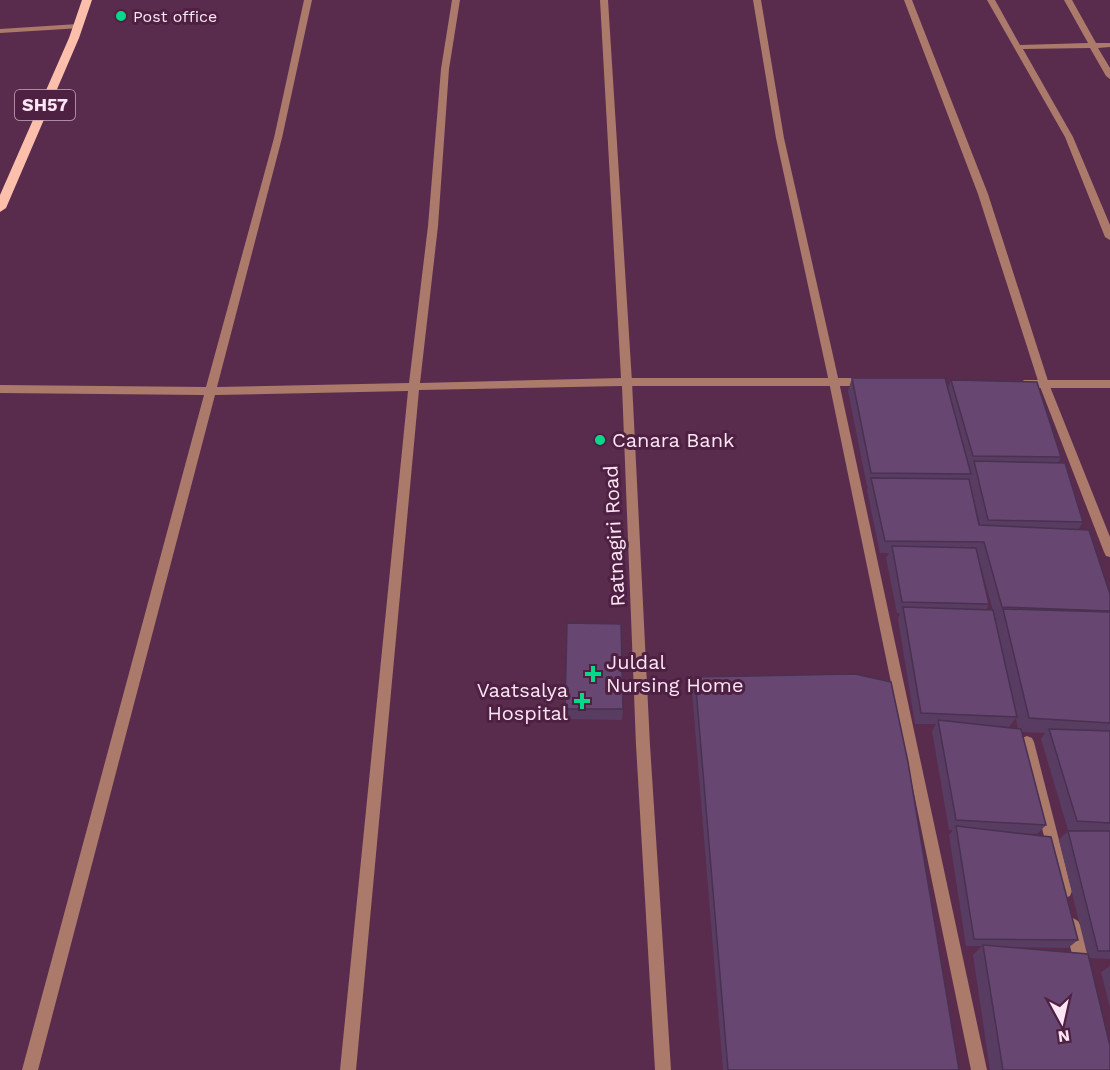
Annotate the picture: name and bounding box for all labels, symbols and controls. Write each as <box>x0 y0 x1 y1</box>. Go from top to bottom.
place label: Post office <box>133 7 217 26</box>
marker: Post office <box>114 9 128 23</box>
road number: SH57 <box>15 90 75 120</box>
place label: Canara Bank <box>612 428 734 452</box>
marker: Canara Bank <box>593 433 607 447</box>
street label: Ratnagiri Road <box>598 465 630 607</box>
place label: Juldal Nursing Home <box>606 650 743 697</box>
marker: Juldal Nursing Home <box>584 665 602 683</box>
place label: Vaatsalya Hospital <box>477 678 568 725</box>
marker: Vaatsalya Hospital <box>573 692 591 710</box>
north arrow <box>1032 992 1092 1052</box>
text: N <box>1057 1026 1071 1047</box>

